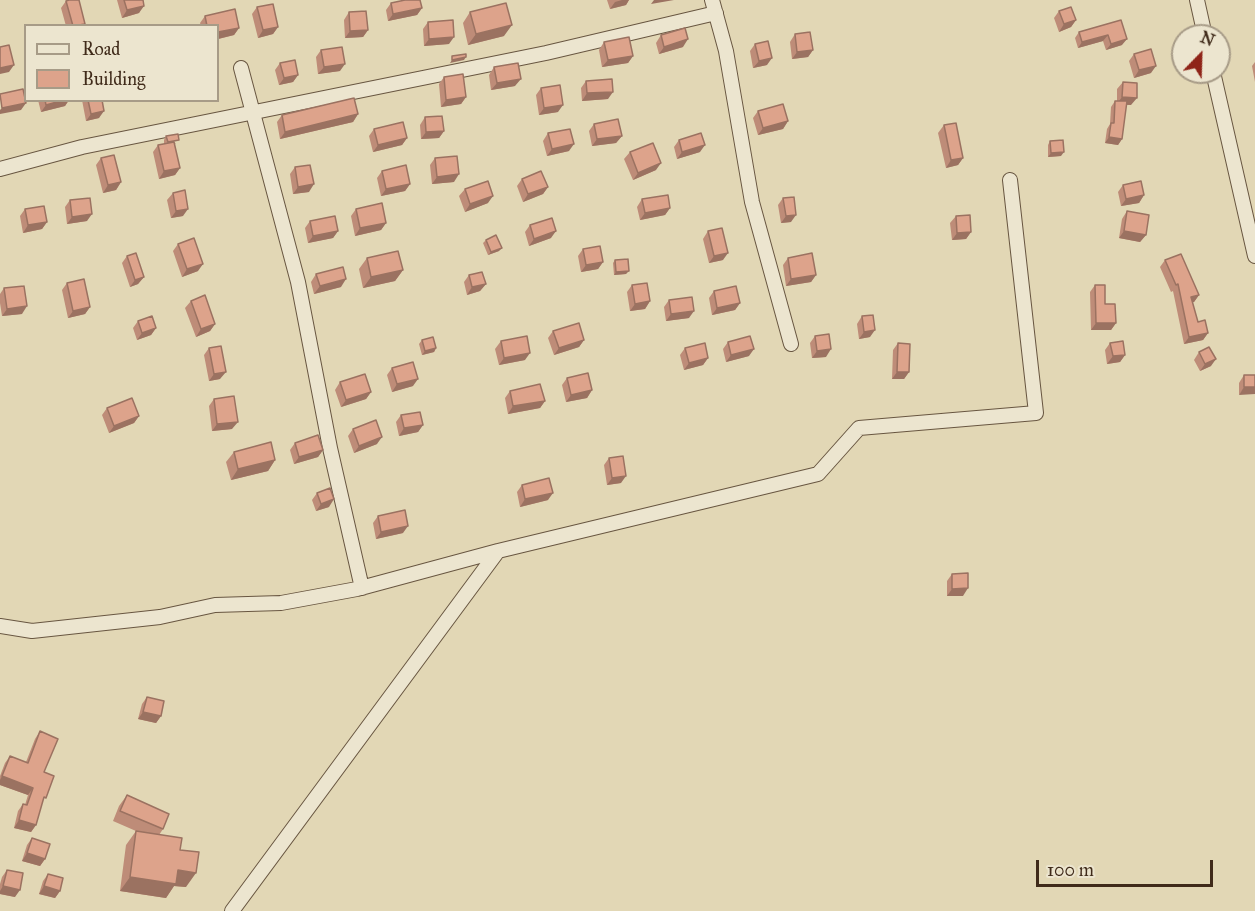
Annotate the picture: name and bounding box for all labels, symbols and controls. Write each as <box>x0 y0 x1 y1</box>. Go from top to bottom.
legend <box>24 24 219 102</box>
north arrow <box>1171 24 1231 84</box>
text: N <box>1197 27 1217 50</box>
text: Road <box>82 38 120 60</box>
text: Building <box>82 68 145 90</box>
scale bar <box>1039 848 1216 886</box>
text: 100 m <box>1047 859 1094 881</box>

